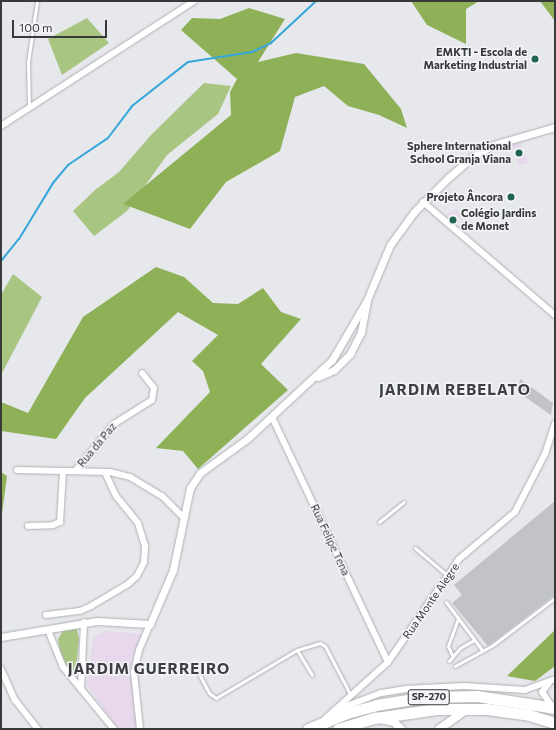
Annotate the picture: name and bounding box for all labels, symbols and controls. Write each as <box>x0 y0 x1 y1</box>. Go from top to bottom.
scale bar <box>14 12 109 38</box>
text: 100 m <box>19 20 53 34</box>
place label: EMKTI - Escola de Marketing Industrial <box>424 46 527 72</box>
marker: EMKTI - Escola de Marketing Industrial <box>530 54 540 64</box>
place label: Sphere International School Granja Viana <box>407 140 511 166</box>
marker: Sphere International School Granja Viana <box>514 148 524 158</box>
place label: Projeto Âncora <box>426 190 503 204</box>
marker: Projeto Âncora <box>506 192 516 202</box>
place label: Colégio Jardins de Monet <box>461 207 536 233</box>
marker: Colégio Jardins de Monet <box>448 215 458 225</box>
district label: JARDIM REBELATO <box>379 381 531 399</box>
street label: Rua da Paz <box>75 420 119 470</box>
street label: Rua Felipe Tena <box>308 502 352 578</box>
street label: Rua Monte Alegre <box>400 561 462 641</box>
district label: JARDIM GUERREIRO <box>68 660 230 678</box>
road number: SP-270 <box>407 689 451 705</box>

